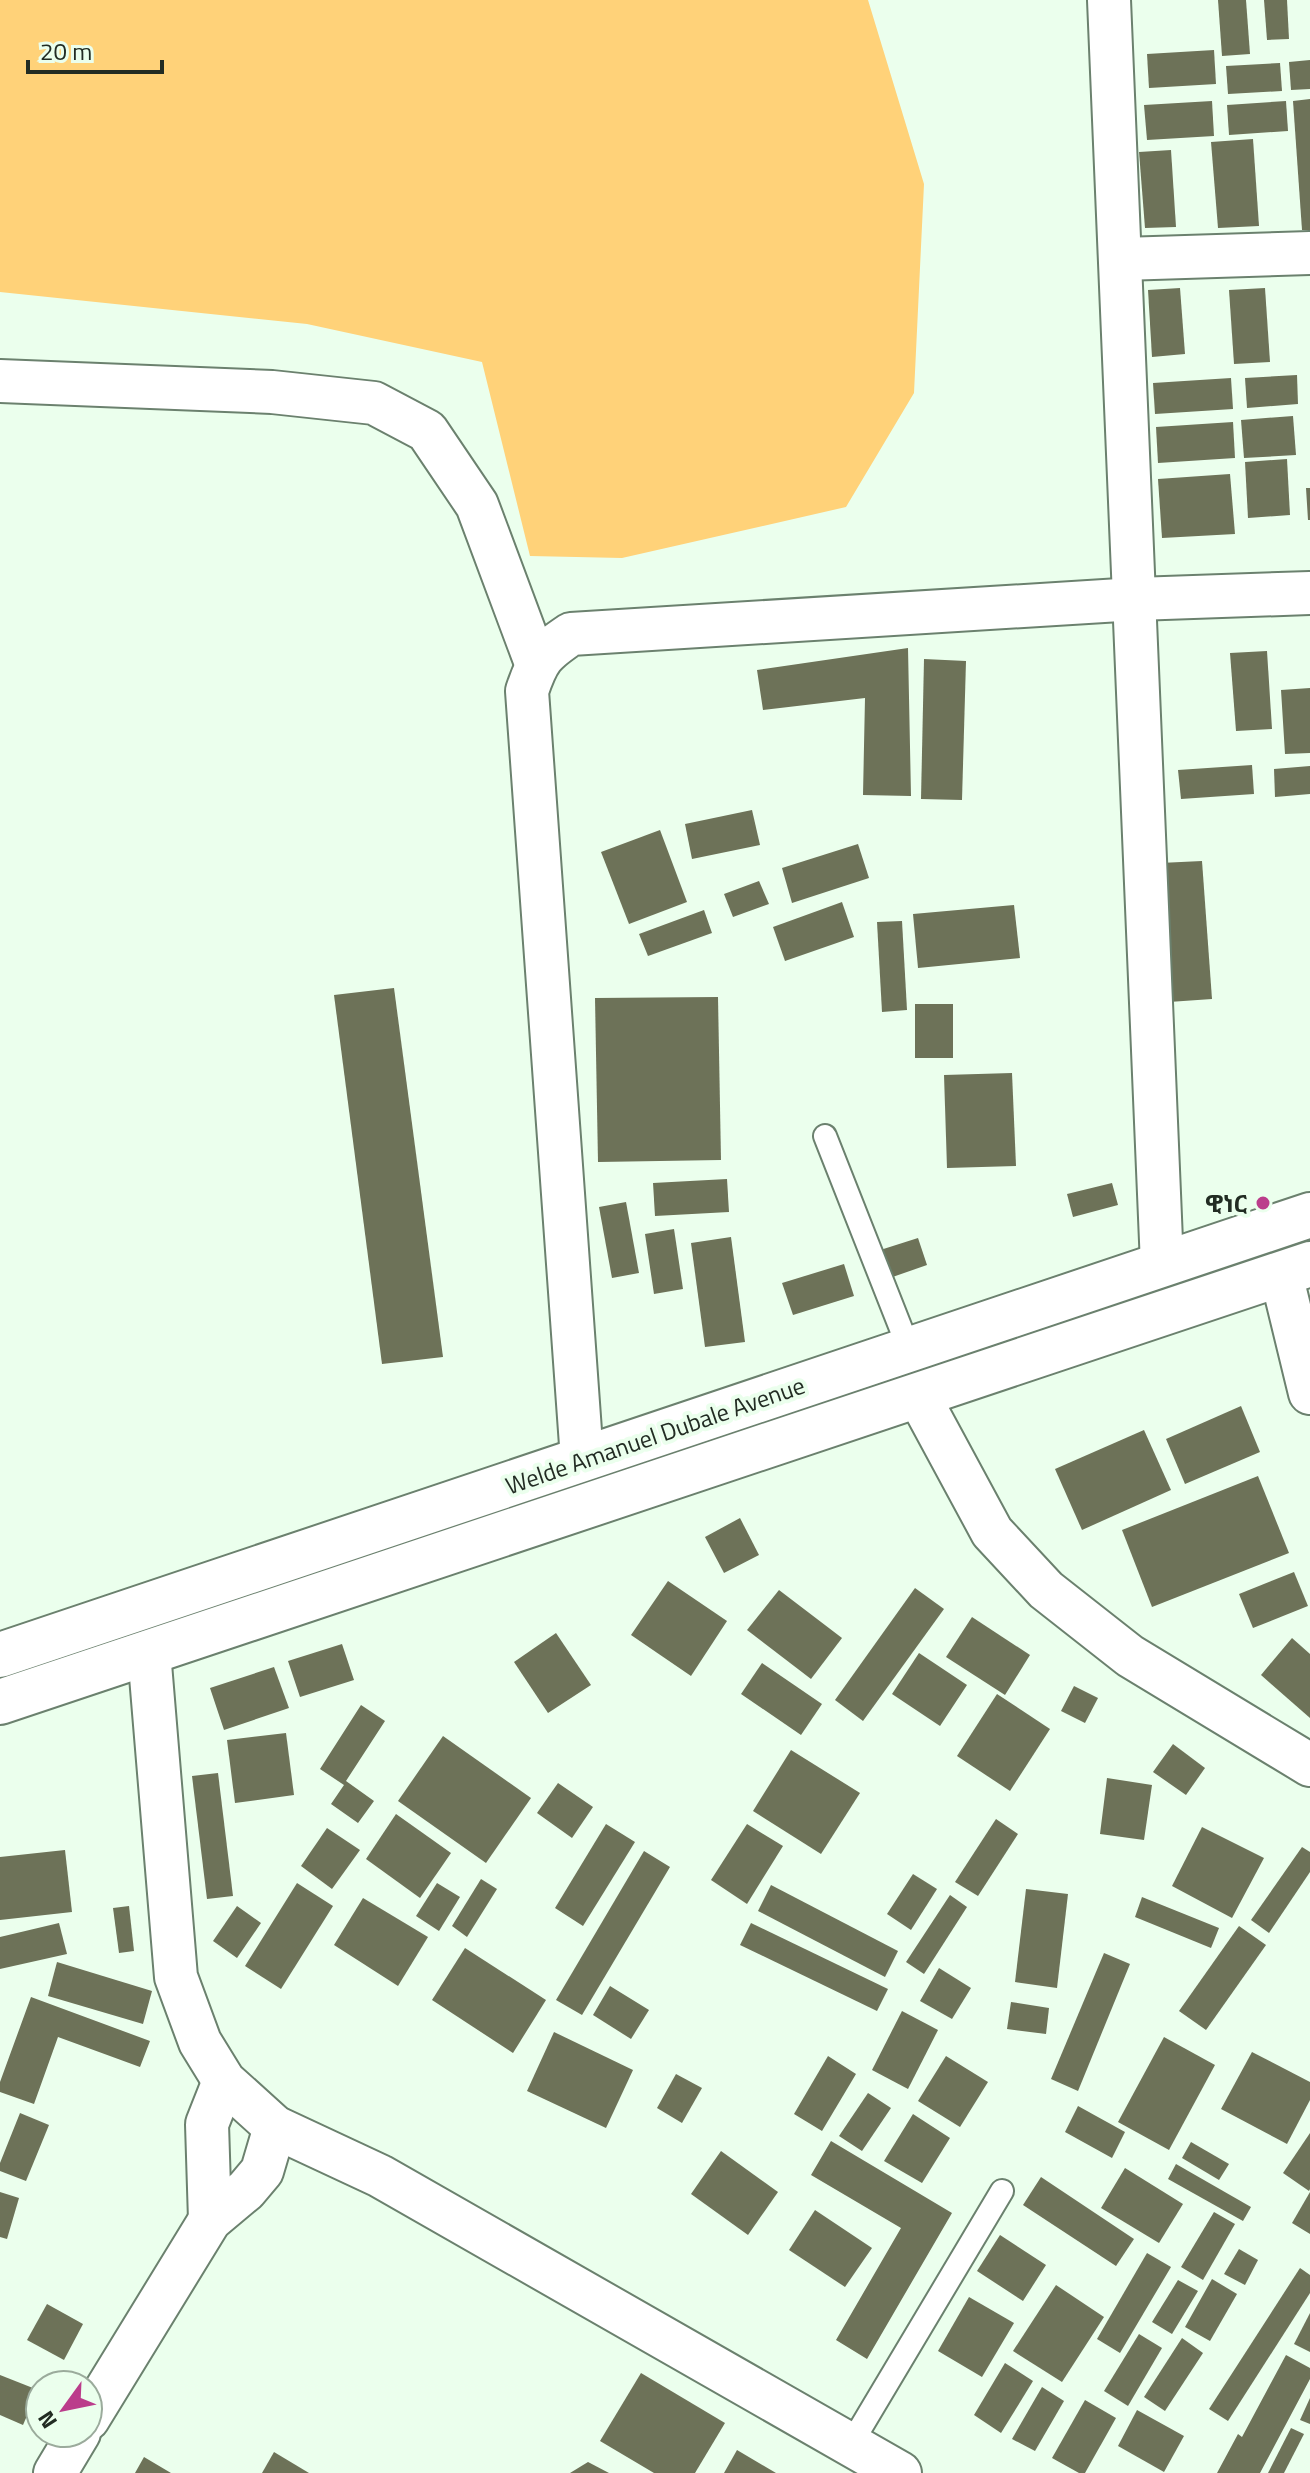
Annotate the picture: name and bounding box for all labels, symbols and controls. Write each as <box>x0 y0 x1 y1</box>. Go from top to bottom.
scale bar <box>28 24 162 74</box>
text: 20 m <box>40 33 92 69</box>
place label: ዊነር <box>1205 1185 1248 1221</box>
marker: ዊነር <box>1254 1194 1272 1212</box>
street label: Welde Amanuel Dubale Avenue <box>501 1367 809 1503</box>
north arrow <box>24 2369 104 2449</box>
text: N <box>29 2404 66 2436</box>

